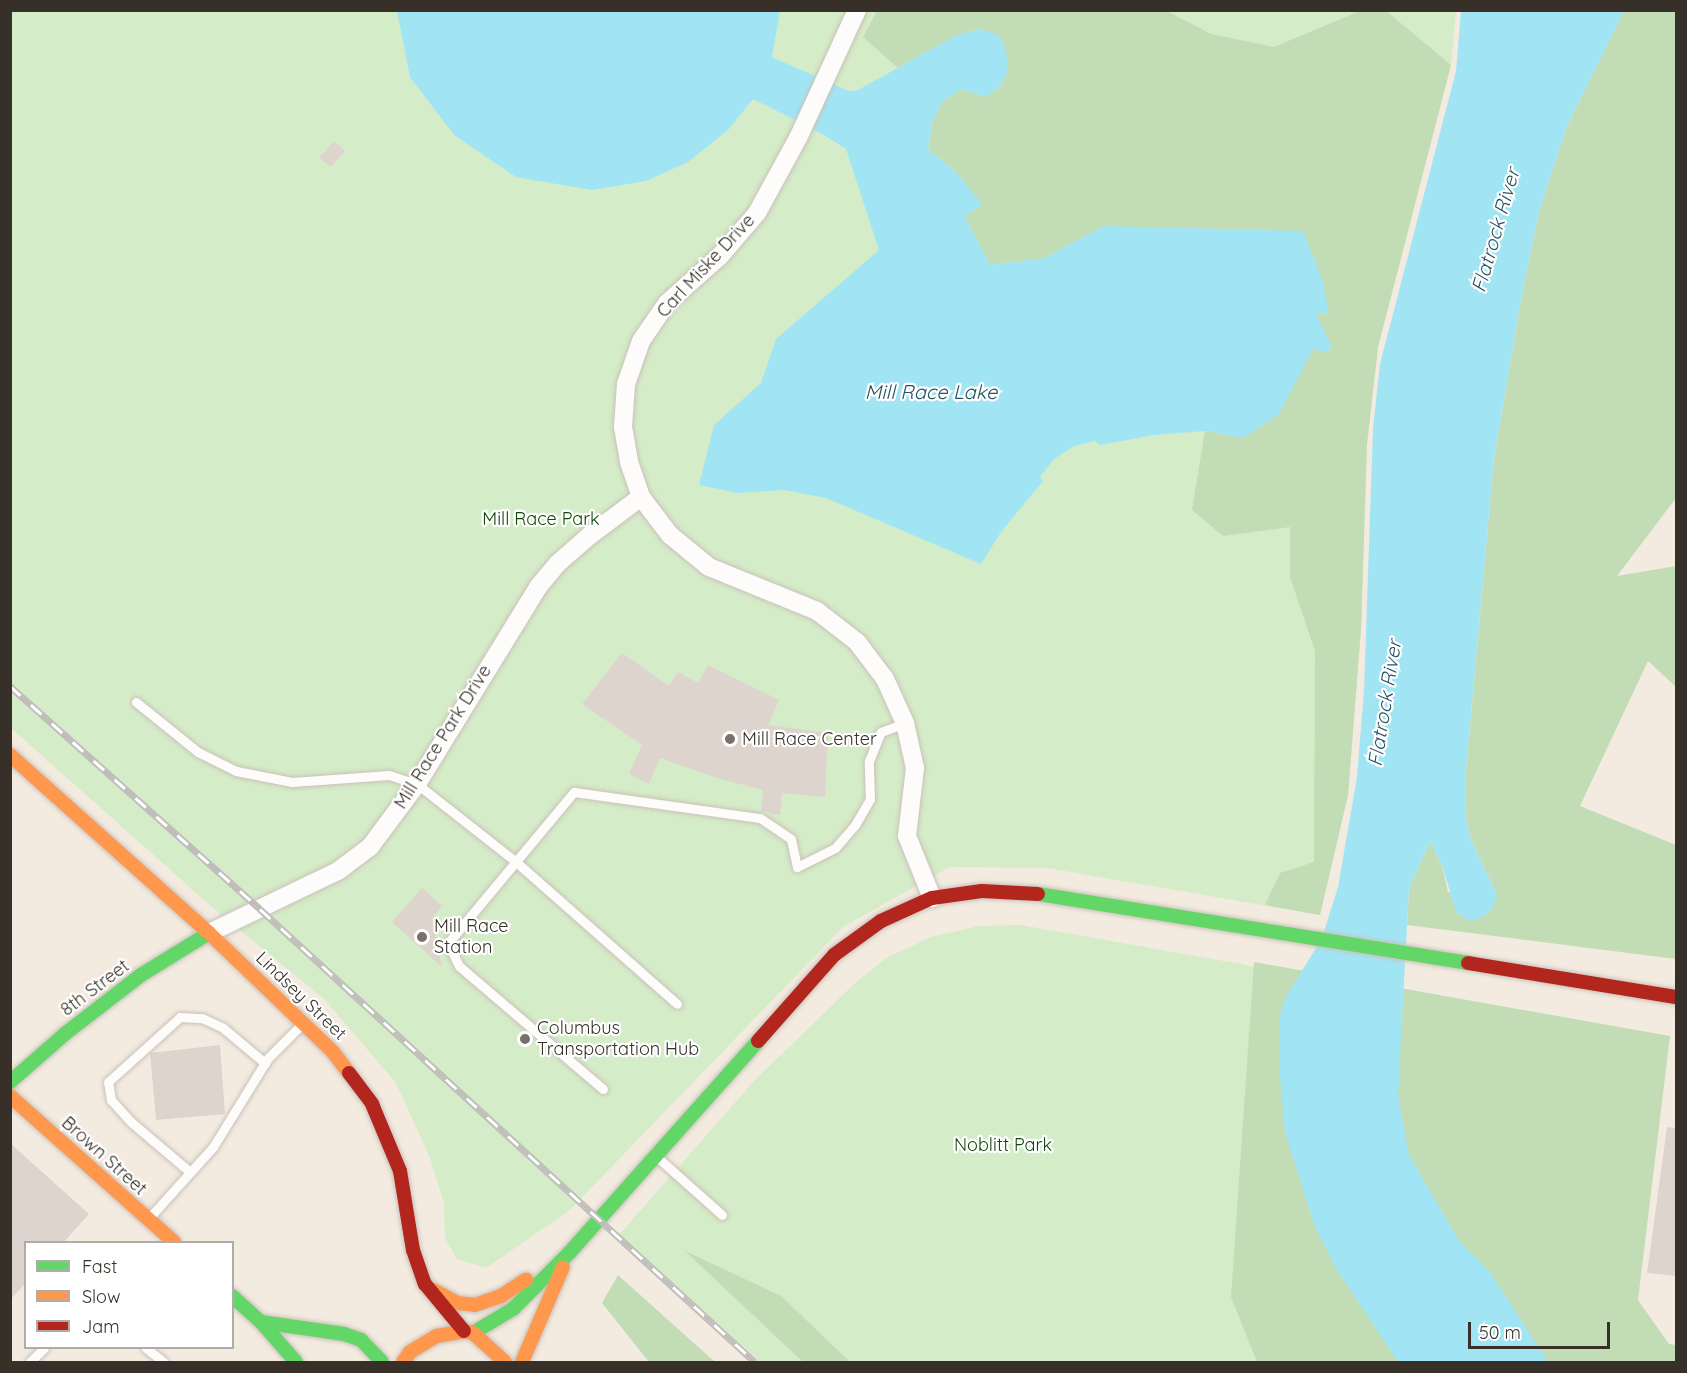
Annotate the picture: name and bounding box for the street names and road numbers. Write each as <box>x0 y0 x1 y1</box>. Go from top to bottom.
street label: Carl Miske Drive <box>653 210 759 322</box>
street label: Mill Race Park Drive <box>390 661 496 813</box>
street label: Lindsey Street <box>251 947 351 1045</box>
street label: 8th Street <box>56 955 134 1021</box>
street label: Brown Street <box>57 1112 151 1200</box>

